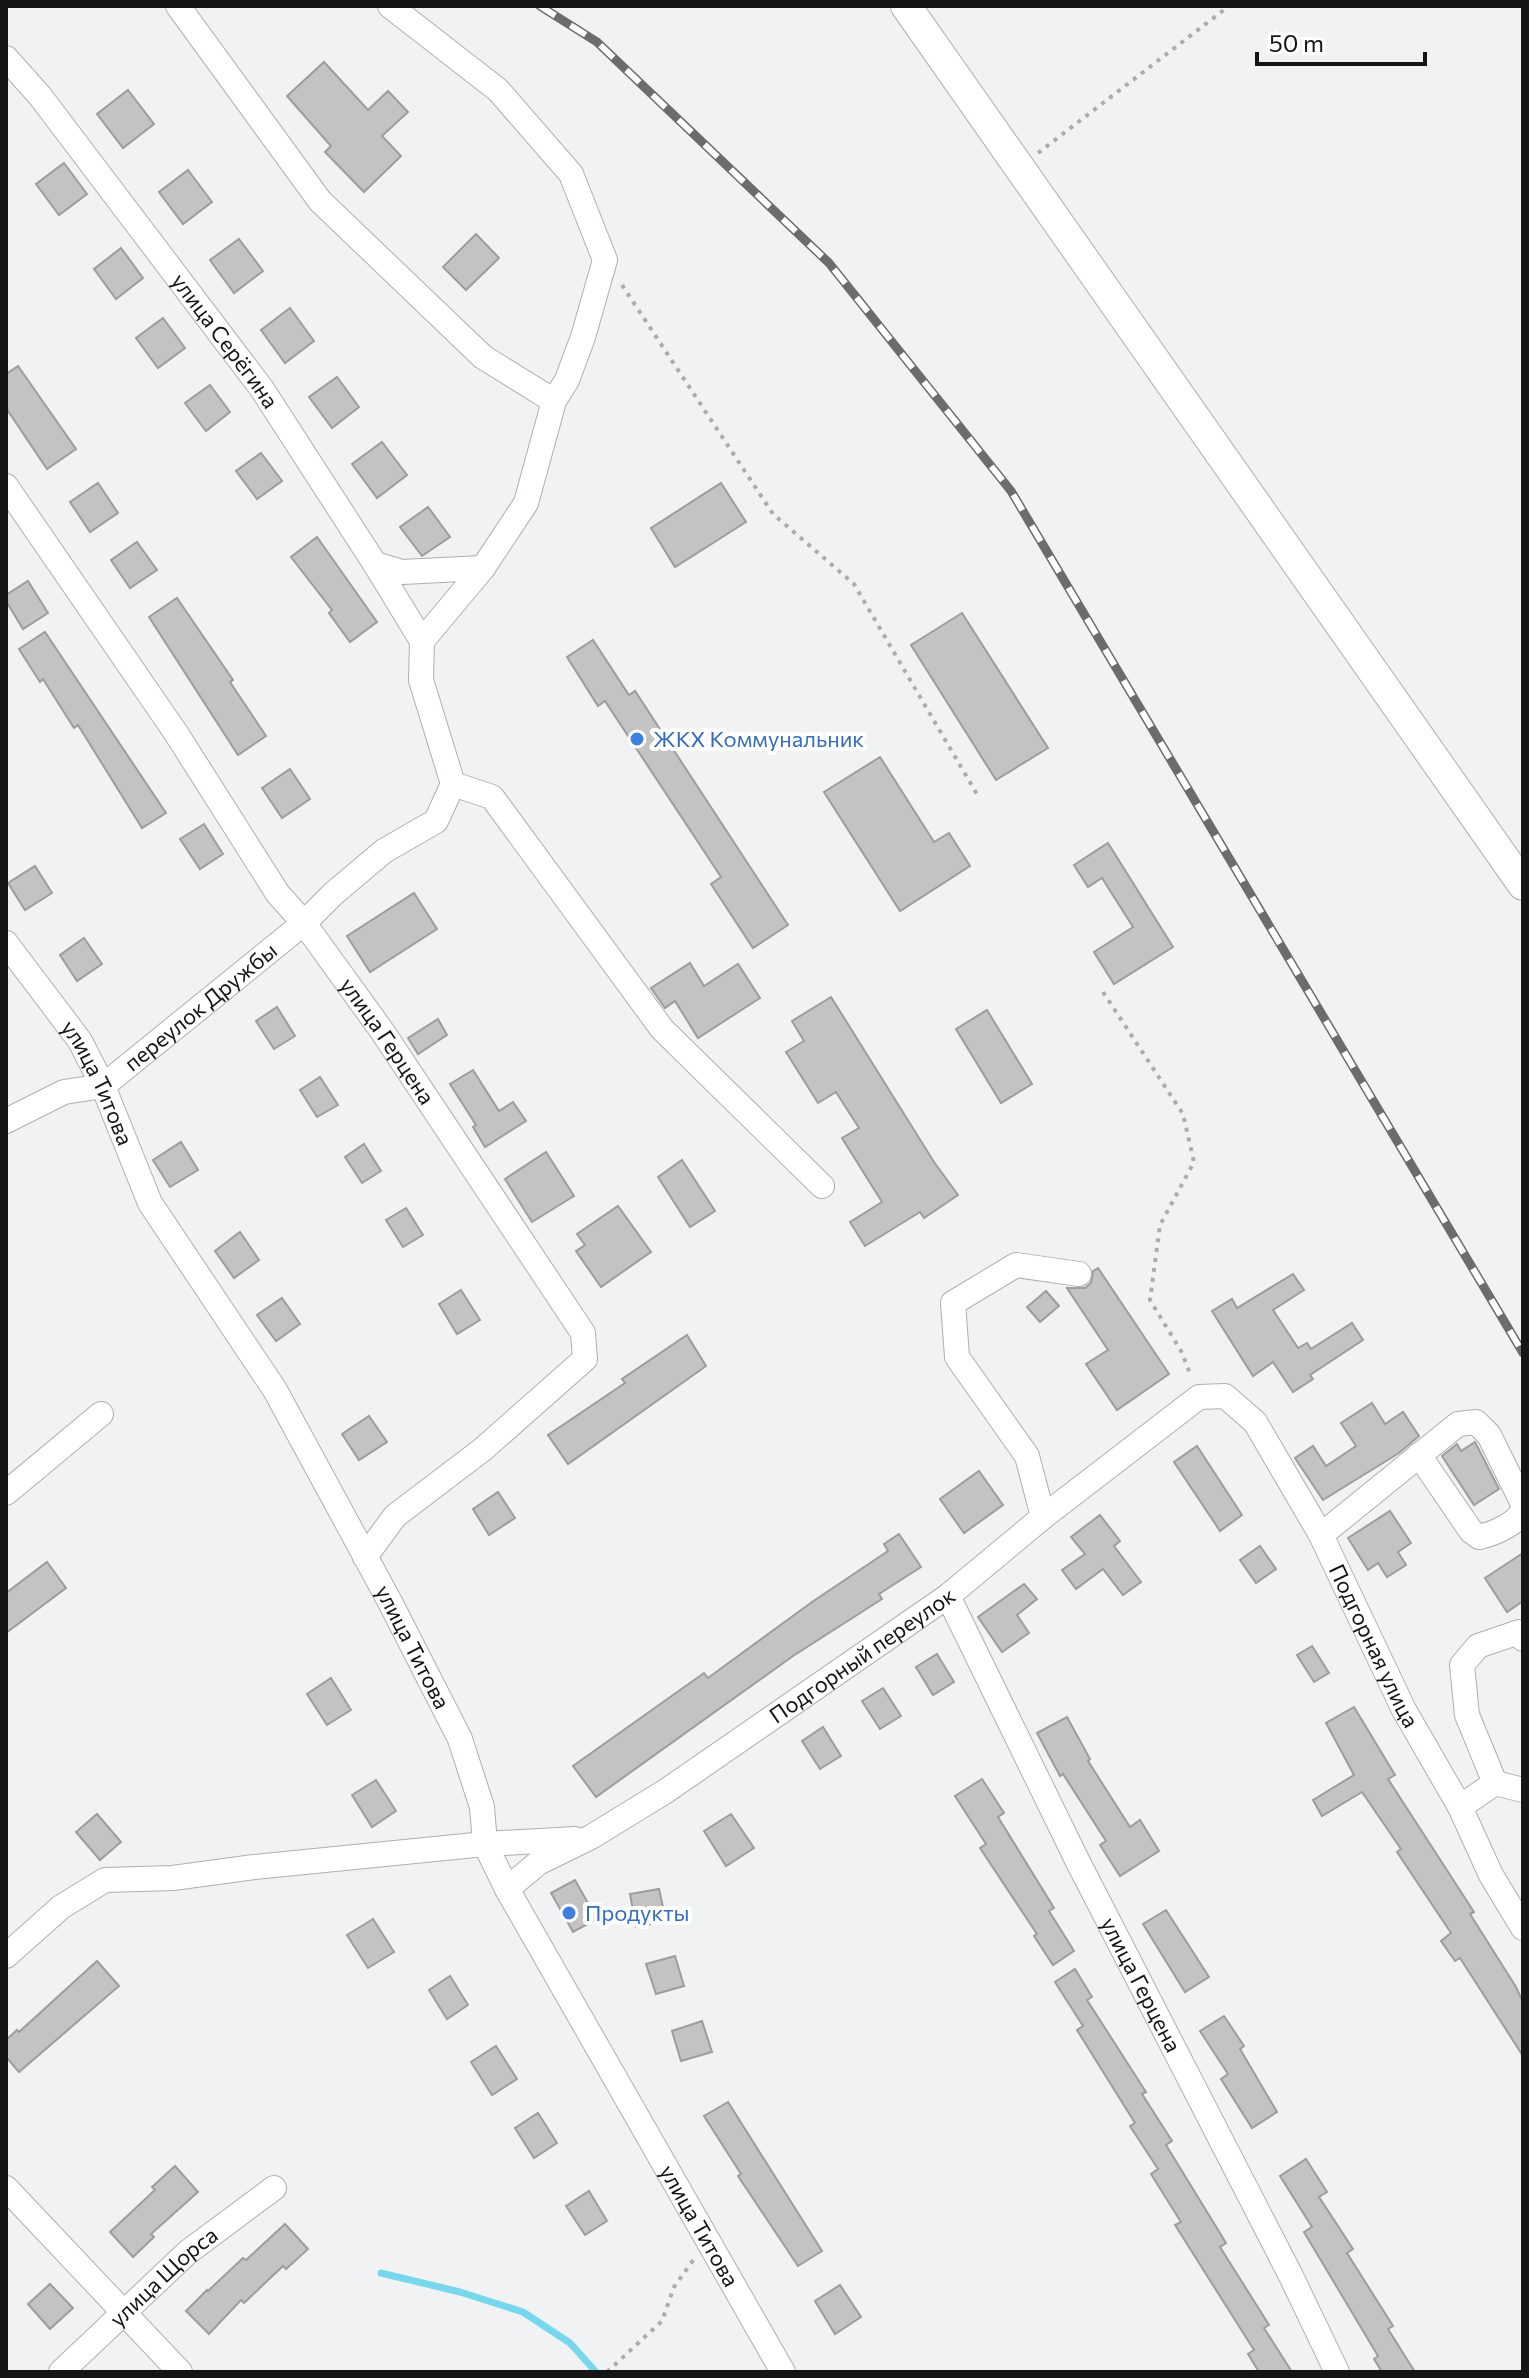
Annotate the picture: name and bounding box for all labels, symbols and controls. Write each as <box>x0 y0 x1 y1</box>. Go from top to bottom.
scale bar <box>1257 16 1425 66</box>
text: 50 m <box>1269 28 1324 57</box>
street label: улица Серёгина <box>166 268 285 413</box>
place label: ЖКХ Коммунальник <box>653 725 864 752</box>
marker: ЖКХ Коммунальник <box>628 730 646 748</box>
street label: переулок Дружбы <box>118 936 282 1076</box>
street label: улица Герцена <box>335 972 441 1109</box>
street label: улица Титова <box>56 1014 139 1149</box>
street label: Подгорная улица <box>1324 1560 1425 1732</box>
street label: улица Титова <box>370 1580 456 1713</box>
street label: Подгорный переулок <box>764 1581 960 1729</box>
place label: Продукты <box>585 1899 689 1926</box>
marker: Продукты <box>560 1904 578 1922</box>
street label: улица Герцена <box>1096 1912 1187 2056</box>
street label: улица Титова <box>654 2160 745 2291</box>
street label: улица Щорса <box>104 2221 223 2332</box>

